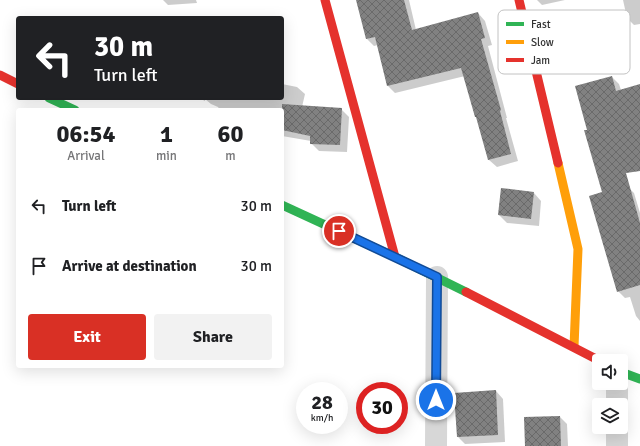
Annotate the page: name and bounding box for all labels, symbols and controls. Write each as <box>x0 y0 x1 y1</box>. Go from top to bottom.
legend <box>498 10 630 74</box>
text: Fast <box>531 18 551 31</box>
text: 30 m <box>94 30 153 64</box>
icon: left <box>28 32 80 84</box>
text: Slow <box>531 36 554 49</box>
text: Jam <box>531 54 550 67</box>
text: Turn left <box>94 64 157 86</box>
text: 06:54 <box>57 119 115 149</box>
text: 1 <box>160 119 173 149</box>
text: 60 <box>218 119 243 149</box>
text: Arrival <box>67 148 105 164</box>
text: min <box>156 148 177 164</box>
text: m <box>225 148 236 164</box>
icon: left <box>28 195 50 217</box>
text: Turn left <box>62 197 116 215</box>
text: 30 m <box>241 197 272 215</box>
pin <box>322 214 356 248</box>
icon: arrive <box>328 220 350 242</box>
icon: arrive <box>28 255 50 277</box>
text: Arrive at destination <box>62 257 197 275</box>
text: 30 m <box>241 257 272 275</box>
button: Exit <box>28 314 146 360</box>
button: Share <box>154 314 272 360</box>
map controls <box>592 354 628 434</box>
button: sound <box>592 354 628 390</box>
position arrow <box>415 379 457 421</box>
speed limit sign: 30 <box>356 382 408 434</box>
text: 28 <box>311 390 333 415</box>
button: layers <box>592 398 628 434</box>
text: km/h <box>311 412 333 424</box>

